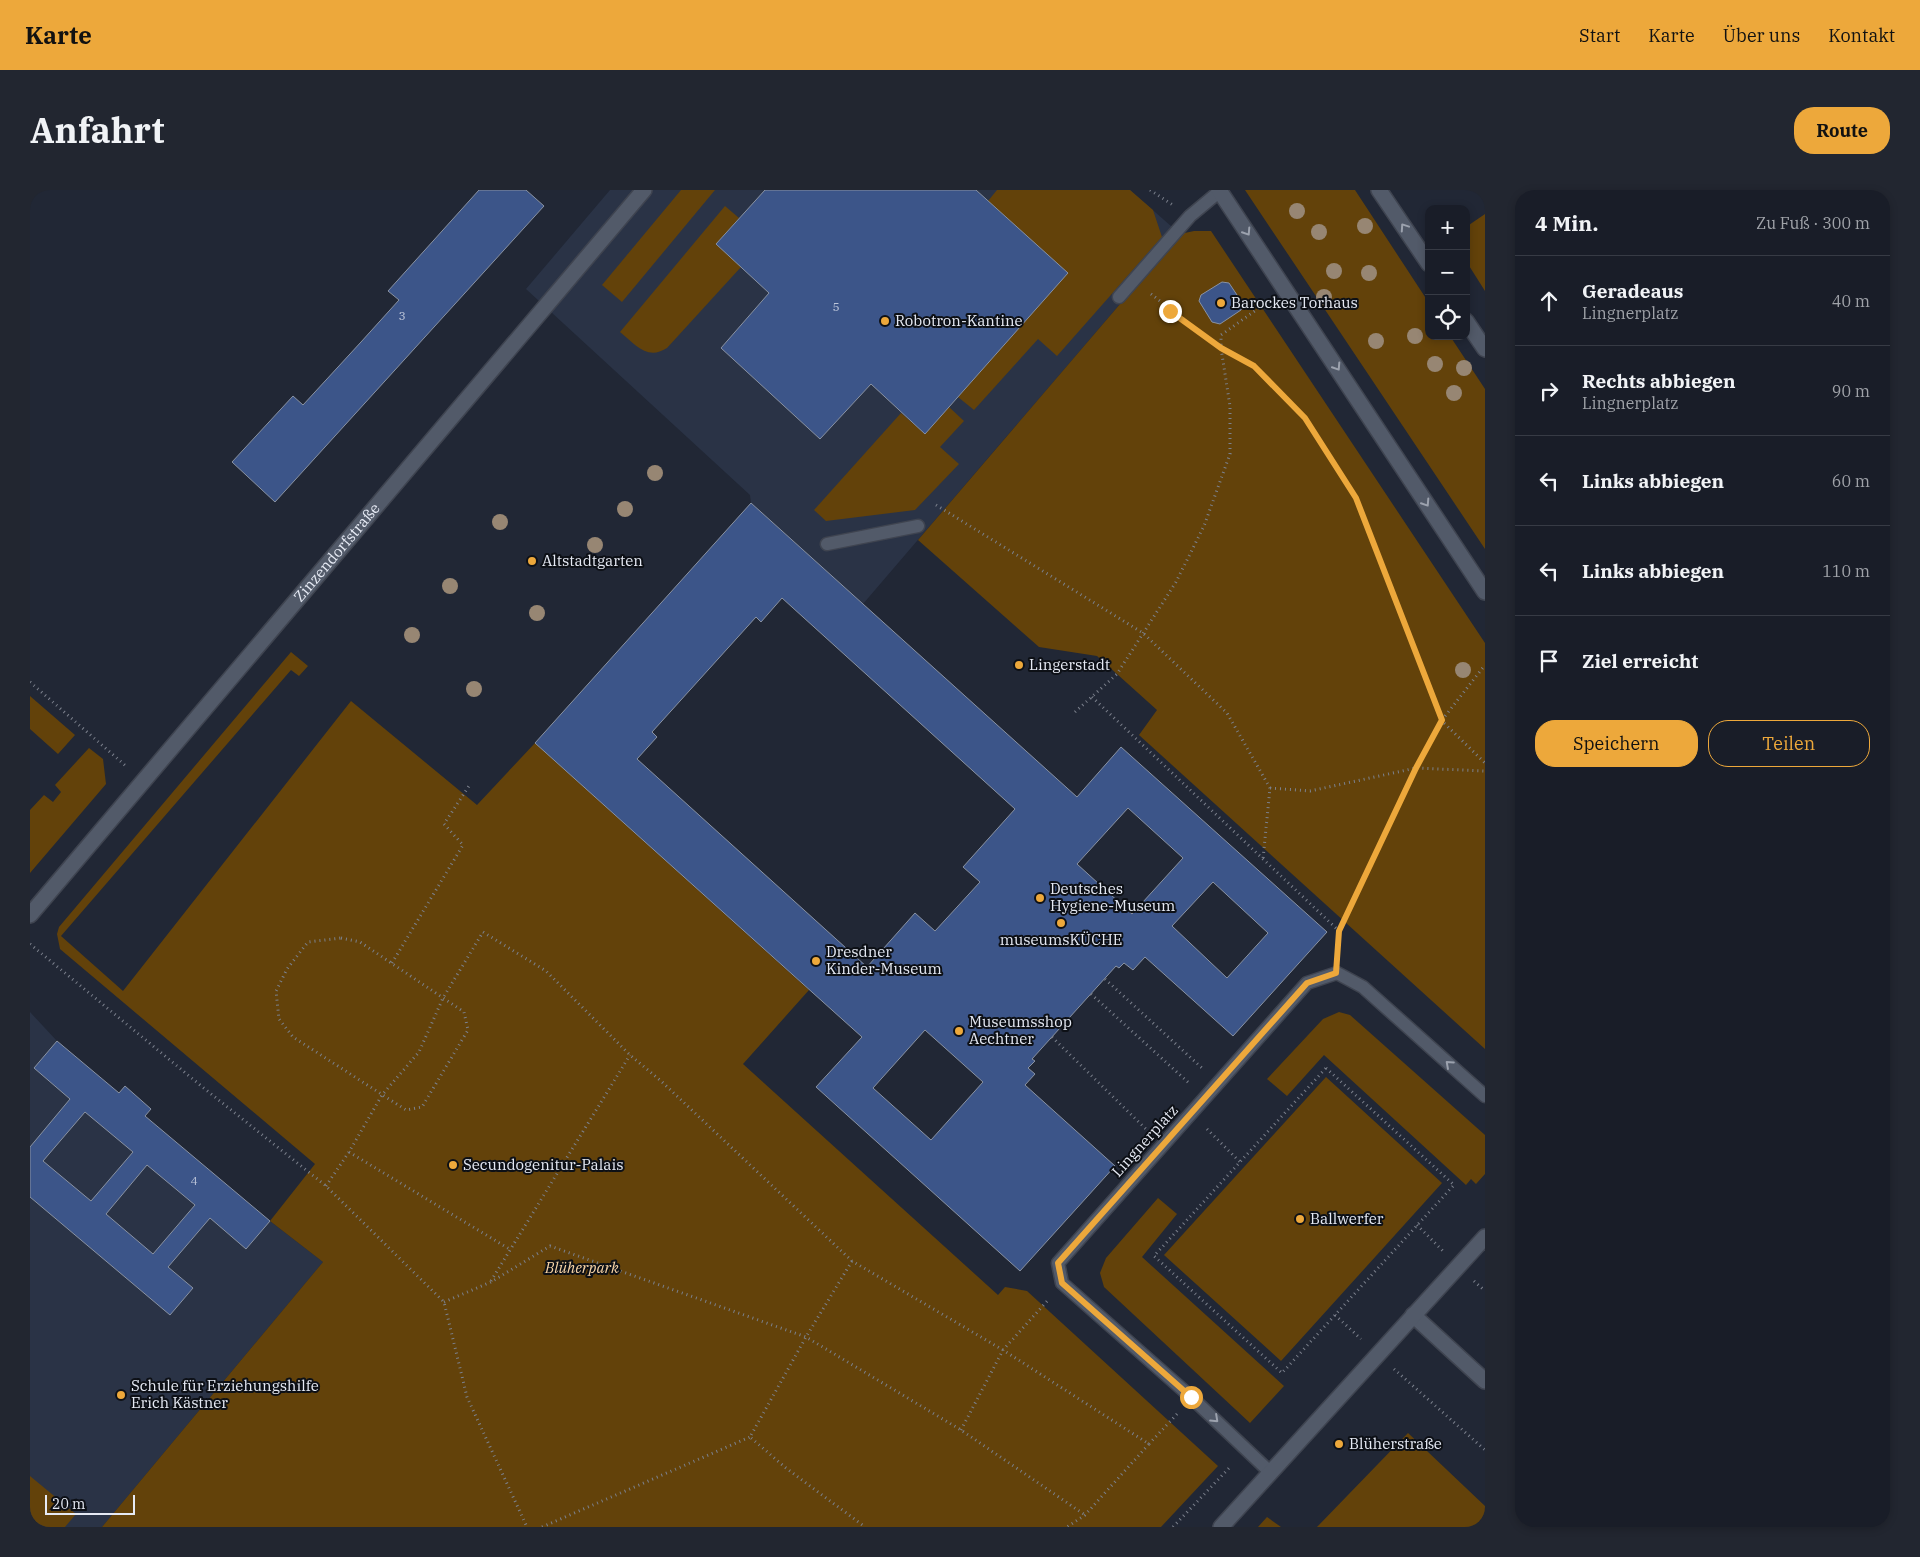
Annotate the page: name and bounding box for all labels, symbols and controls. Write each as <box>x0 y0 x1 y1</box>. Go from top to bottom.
text: Karte <box>25 19 92 51</box>
text: Start <box>1579 24 1620 47</box>
text: Karte <box>1648 24 1695 47</box>
text: Über uns <box>1723 24 1800 47</box>
text: Kontakt <box>1828 24 1895 47</box>
text: Anfahrt <box>30 107 164 153</box>
button: Route <box>1794 107 1890 154</box>
map controls <box>1425 205 1470 340</box>
button: + <box>1425 205 1470 250</box>
text: 4 Min. <box>1535 209 1598 237</box>
text: Zu Fuß · 300 m <box>1756 213 1870 233</box>
one-way arrow <box>1401 223 1410 233</box>
one-way arrow <box>1241 226 1250 236</box>
button: − <box>1425 250 1470 295</box>
text: Geradeaus <box>1582 279 1683 303</box>
icon: ahead <box>1535 287 1563 315</box>
text: 40 m <box>1832 291 1870 311</box>
place label: Barockes Torhaus <box>1231 293 1358 312</box>
button: locate <box>1425 295 1470 340</box>
marker: Barockes Torhaus <box>1215 297 1227 309</box>
house number: 5 <box>832 299 840 314</box>
route end <box>1159 300 1182 323</box>
text: Lingnerplatz <box>1582 303 1678 323</box>
house number: 3 <box>398 308 406 323</box>
place label: Robotron-Kantine <box>895 311 1023 330</box>
marker: Robotron-Kantine <box>879 315 891 327</box>
one-way arrow <box>1330 362 1340 371</box>
text: Rechts abbiegen <box>1582 369 1736 393</box>
icon: right <box>1535 377 1563 405</box>
text: 90 m <box>1832 381 1870 401</box>
text: Lingnerplatz <box>1582 393 1678 413</box>
icon: left <box>1535 467 1563 495</box>
text: Links abbiegen <box>1582 469 1724 493</box>
text: 60 m <box>1832 471 1870 491</box>
one-way arrow <box>1420 497 1429 507</box>
street label: Zinzendorfstraße <box>289 499 384 606</box>
place label: Altstadtgarten <box>542 551 643 570</box>
marker: Altstadtgarten <box>526 555 538 567</box>
icon: left <box>1535 557 1563 585</box>
text: Links abbiegen <box>1582 559 1724 583</box>
text: 110 m <box>1822 561 1870 581</box>
icon: arrive <box>1535 647 1563 675</box>
text: Ziel erreicht <box>1582 649 1698 673</box>
place label: Lingerstadt <box>1029 655 1110 674</box>
marker: Lingerstadt <box>1013 659 1025 671</box>
button: Speichern <box>1535 720 1698 767</box>
button: Teilen <box>1708 720 1870 767</box>
place label: Deutsches Hygiene-Museum <box>1050 879 1175 915</box>
marker: Deutsches Hygiene-Museum <box>1034 892 1046 904</box>
marker: museumsKÜCHE <box>1055 917 1067 929</box>
place label: museumsKÜCHE <box>1000 930 1122 949</box>
place label: Dresdner Kinder-Museum <box>826 942 942 978</box>
marker: Dresdner Kinder-Museum <box>810 955 822 967</box>
place label: Museumsshop Aechtner <box>969 1012 1072 1048</box>
marker: Museumsshop Aechtner <box>953 1025 965 1037</box>
one-way arrow <box>1445 1060 1454 1069</box>
street label: Lingnerplatz <box>1107 1101 1182 1181</box>
place label: Secundogenitur-Palais <box>463 1155 624 1174</box>
marker: Secundogenitur-Palais <box>447 1159 459 1171</box>
house number: 4 <box>190 1173 198 1188</box>
place label: Ballwerfer <box>1310 1209 1384 1228</box>
marker: Ballwerfer <box>1294 1213 1306 1225</box>
park label: Blüherpark <box>544 1258 619 1277</box>
place label: Schule für Erziehungshilfe Erich Kästner <box>131 1376 319 1412</box>
route start <box>1180 1386 1203 1409</box>
marker: Schule für Erziehungshilfe Erich Kästner <box>115 1389 127 1401</box>
one-way arrow <box>1209 1413 1218 1422</box>
place label: Blüherstraße <box>1349 1434 1442 1453</box>
marker: Blüherstraße <box>1333 1438 1345 1450</box>
scale bar <box>45 1492 135 1515</box>
text: 20 m <box>52 1495 85 1513</box>

